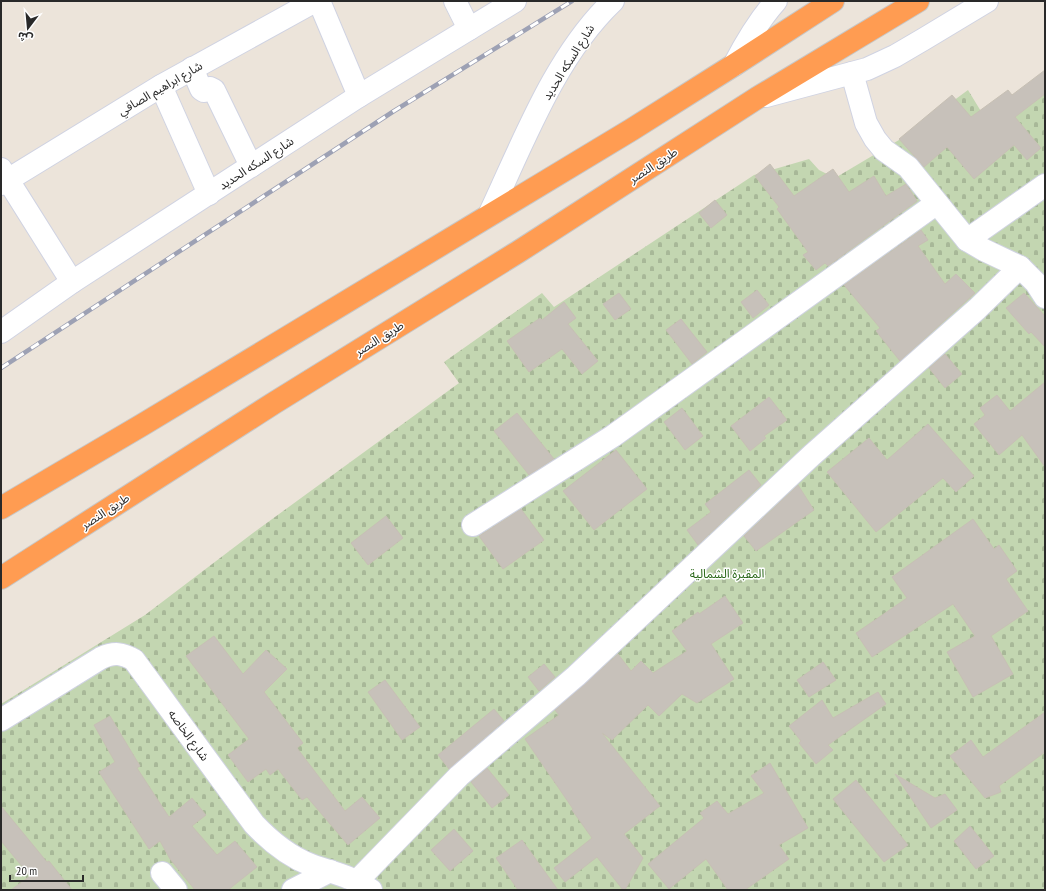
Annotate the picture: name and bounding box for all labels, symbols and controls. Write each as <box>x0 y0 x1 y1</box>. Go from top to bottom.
north arrow <box>8 8 48 48</box>
street label: شارع السكه الحديد <box>539 21 599 104</box>
text: ش <box>16 29 34 46</box>
street label: شارع ابراهيم الصافي <box>115 58 206 121</box>
street label: شارع السكه الحديد <box>216 133 297 195</box>
street label: طريق النصر <box>625 144 681 188</box>
street label: طريق النصر <box>351 317 407 360</box>
street label: طريق النصر <box>77 490 133 534</box>
park label: المقبرة الشمالية <box>690 566 764 581</box>
street label: شارع الخاصه <box>164 706 213 765</box>
scale bar <box>10 857 83 883</box>
text: 20 m <box>16 863 37 878</box>

